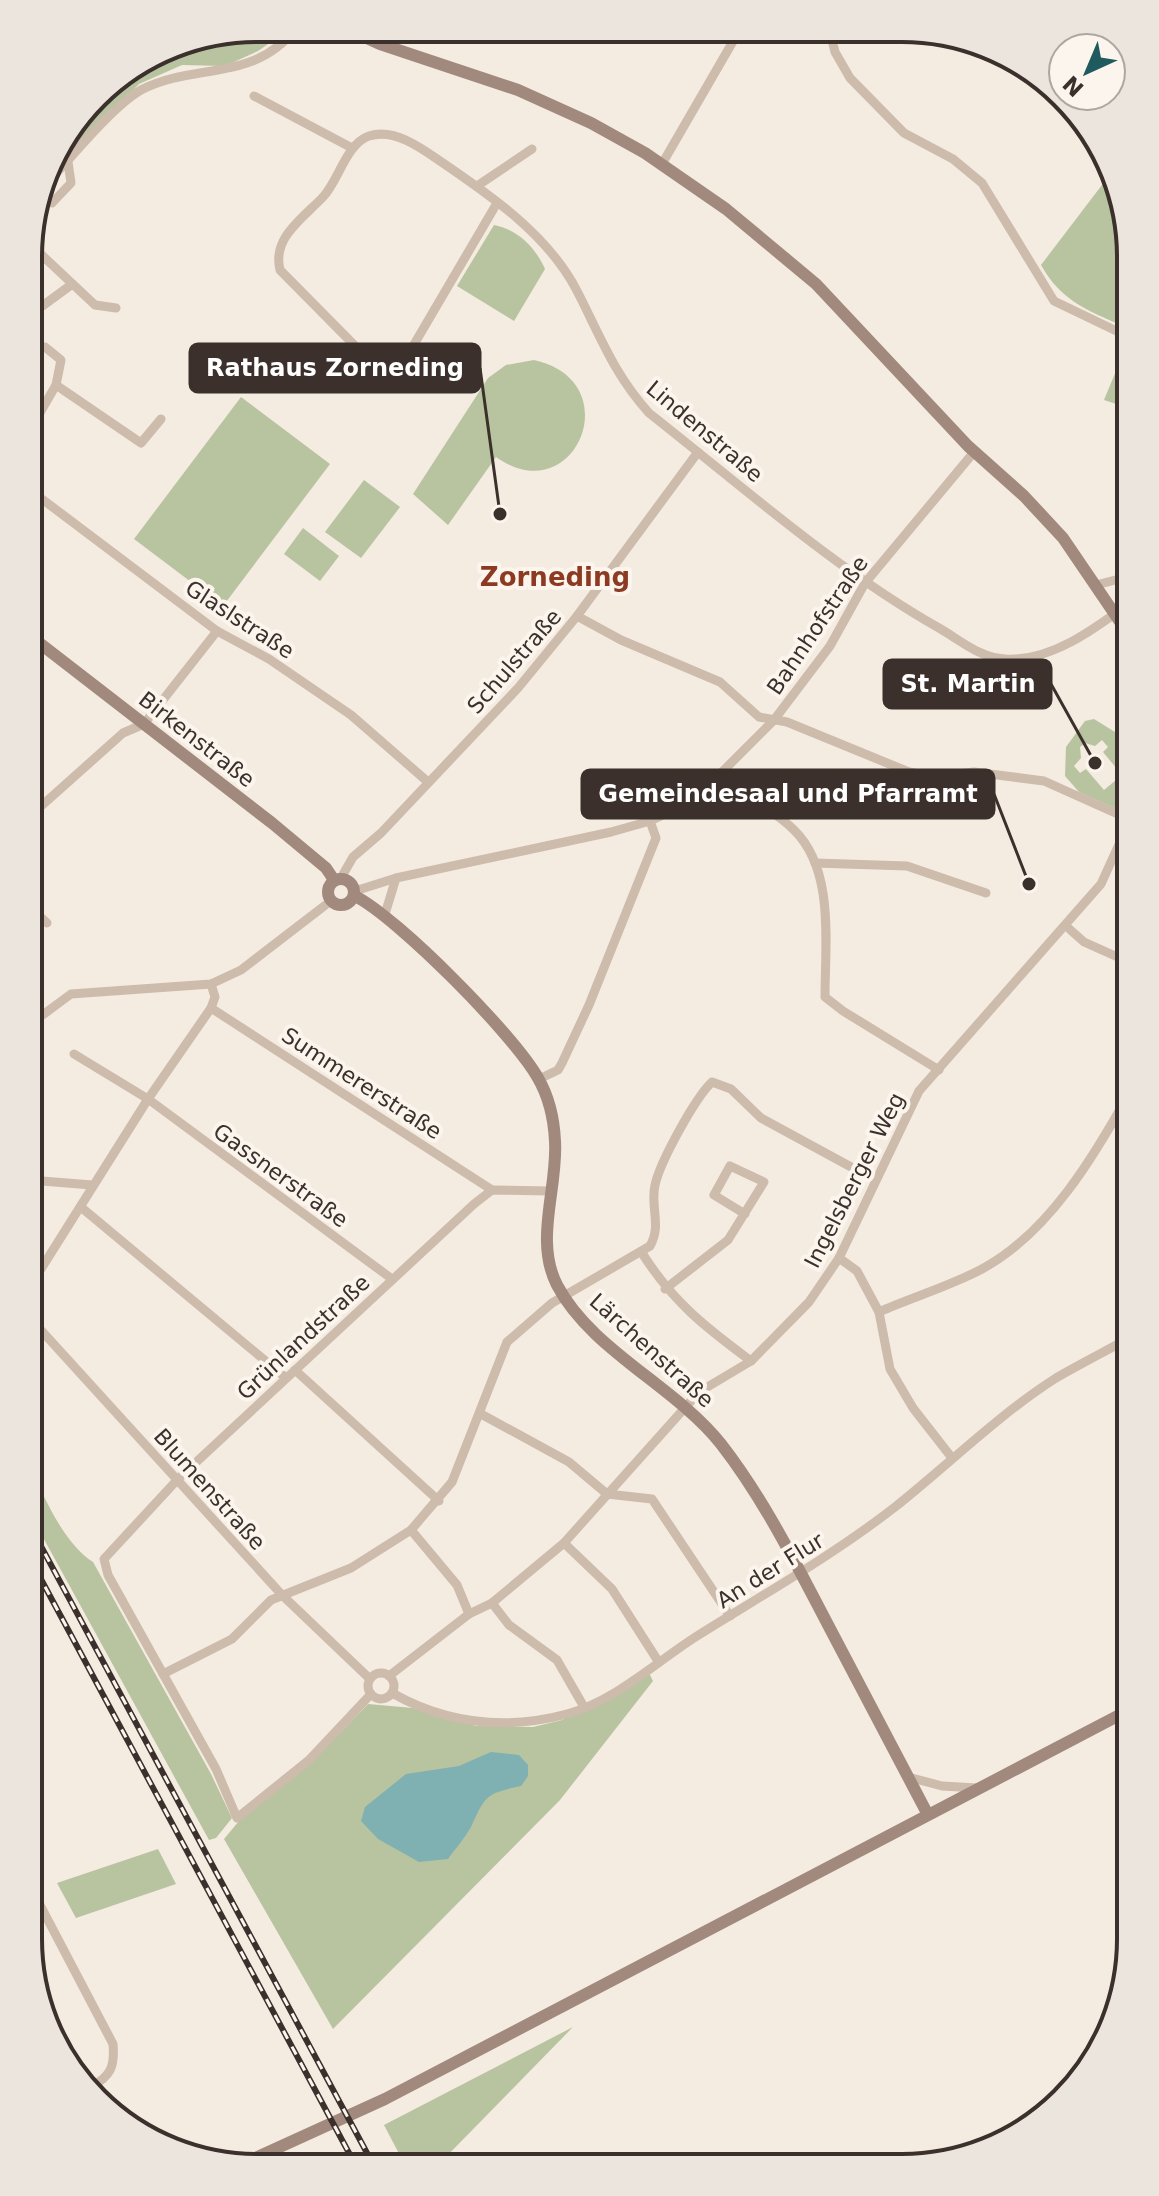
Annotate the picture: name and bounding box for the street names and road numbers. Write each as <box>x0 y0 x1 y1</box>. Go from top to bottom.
street label: Lindenstraße <box>642 376 768 487</box>
street label: Bahnhofstraße <box>762 551 873 699</box>
street label: Glaslstraße <box>181 575 299 664</box>
street label: Schulstraße <box>462 604 566 719</box>
street label: Birkenstraße <box>134 687 259 792</box>
street label: Summererstraße <box>277 1022 446 1144</box>
street label: Ingelsberger Weg <box>799 1088 909 1272</box>
street label: Gassnerstraße <box>209 1118 353 1233</box>
street label: Grünlandstraße <box>232 1270 375 1405</box>
street label: Lärchenstraße <box>585 1288 719 1412</box>
street label: Blumenstraße <box>149 1424 270 1555</box>
street label: An der Flur <box>712 1527 829 1613</box>

